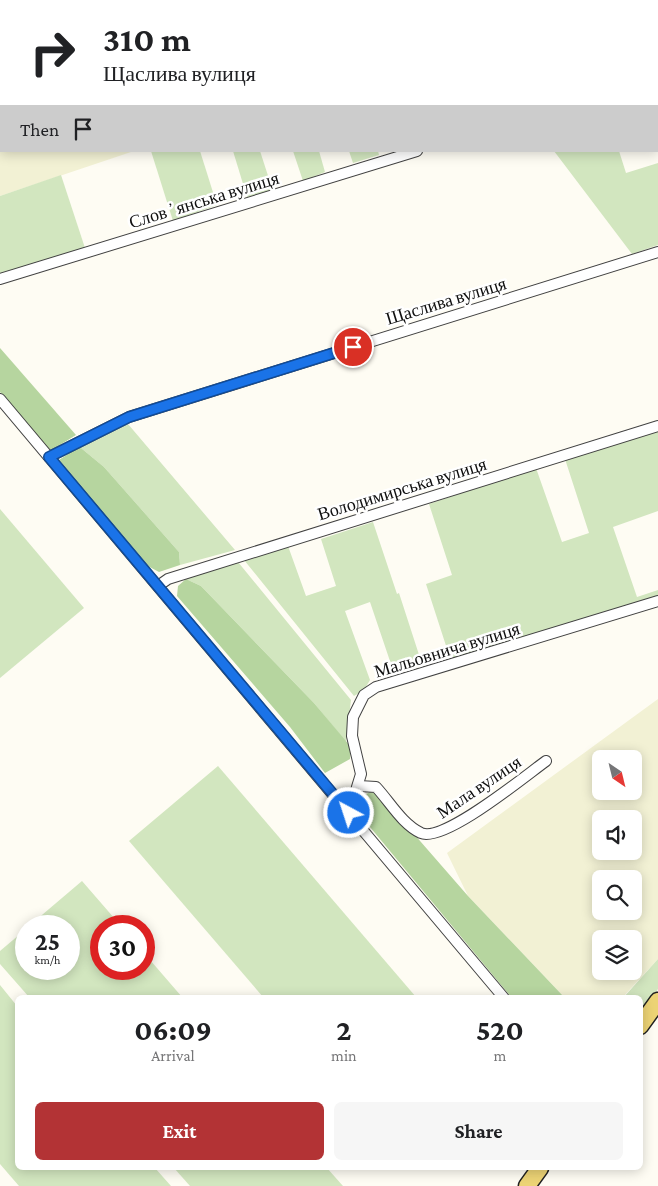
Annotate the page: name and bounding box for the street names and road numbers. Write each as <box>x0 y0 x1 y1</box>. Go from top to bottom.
street label: Словʼянська вулиця <box>127 168 281 232</box>
street label: Щаслива вулиця <box>383 273 509 329</box>
street label: Володимирська вулиця <box>315 454 489 524</box>
street label: Мальовнича вулиця <box>372 618 522 682</box>
street label: Мала вулиця <box>433 752 525 822</box>

